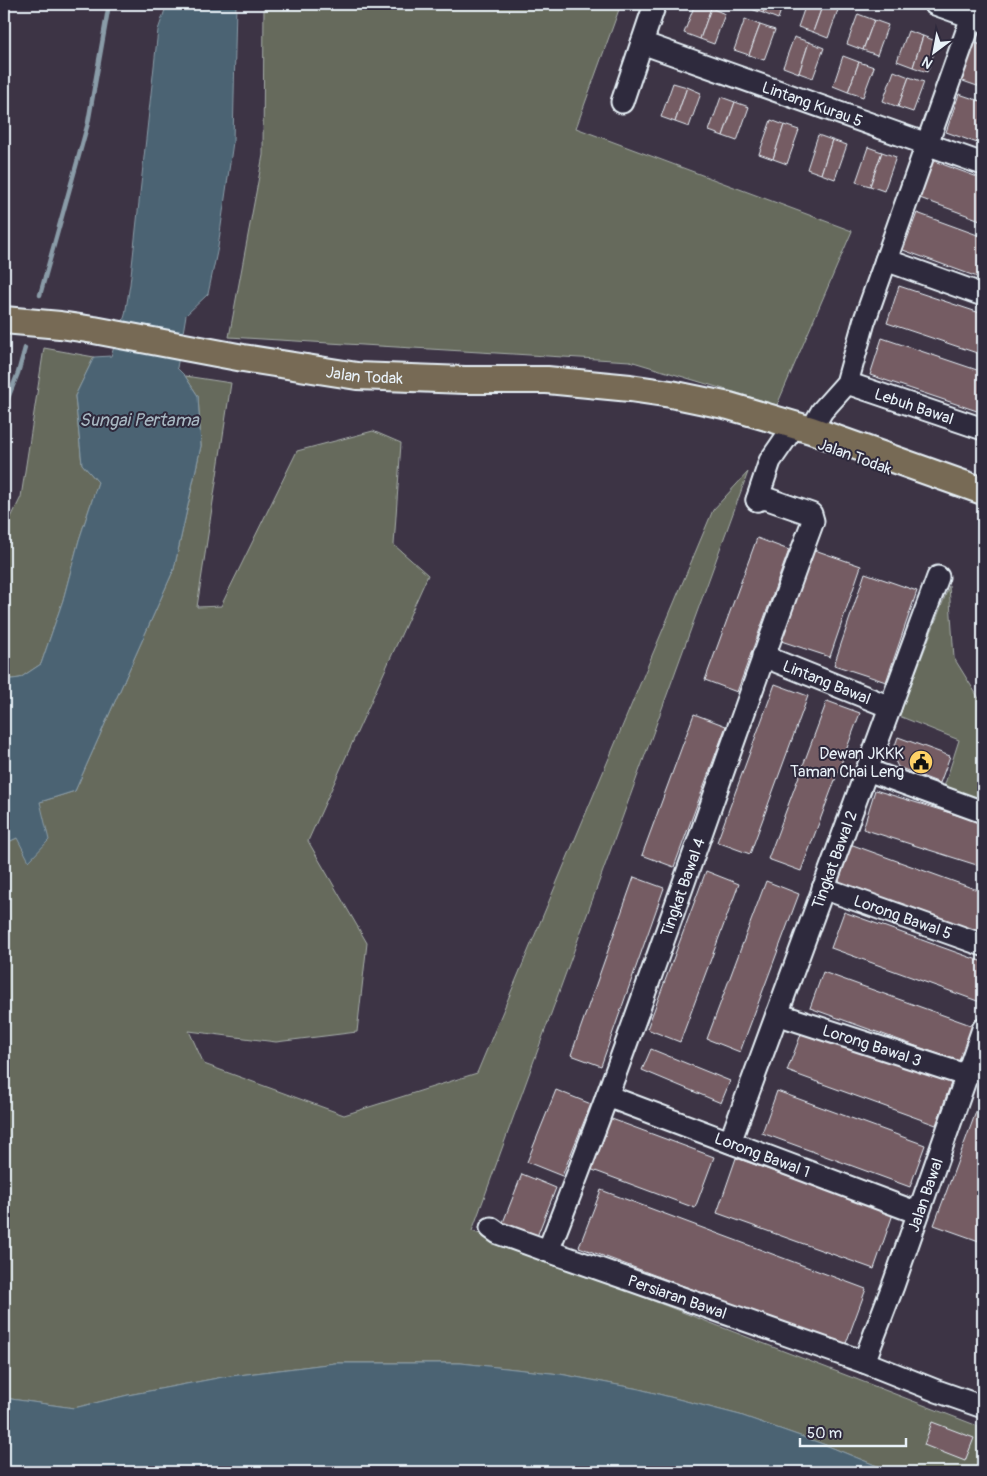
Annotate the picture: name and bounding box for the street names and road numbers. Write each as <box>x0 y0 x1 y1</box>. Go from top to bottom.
street label: Lintang Kurau 5 <box>759 77 865 132</box>
street label: Jalan Todak <box>324 362 404 389</box>
street label: Lebuh Bawal <box>872 384 956 429</box>
street label: Jalan Todak <box>815 434 895 480</box>
street label: Lintang Bawal <box>780 656 874 709</box>
street label: Tingkat Bawal 2 <box>808 808 862 912</box>
street label: Tingkat Bawal 4 <box>656 835 710 940</box>
street label: Lorong Bawal 5 <box>851 891 955 944</box>
street label: Lorong Bawal 3 <box>820 1020 924 1071</box>
street label: Lorong Bawal 1 <box>712 1128 813 1182</box>
street label: Jalan Bawal <box>904 1155 948 1235</box>
street label: Persiaran Bawal <box>625 1271 729 1324</box>

